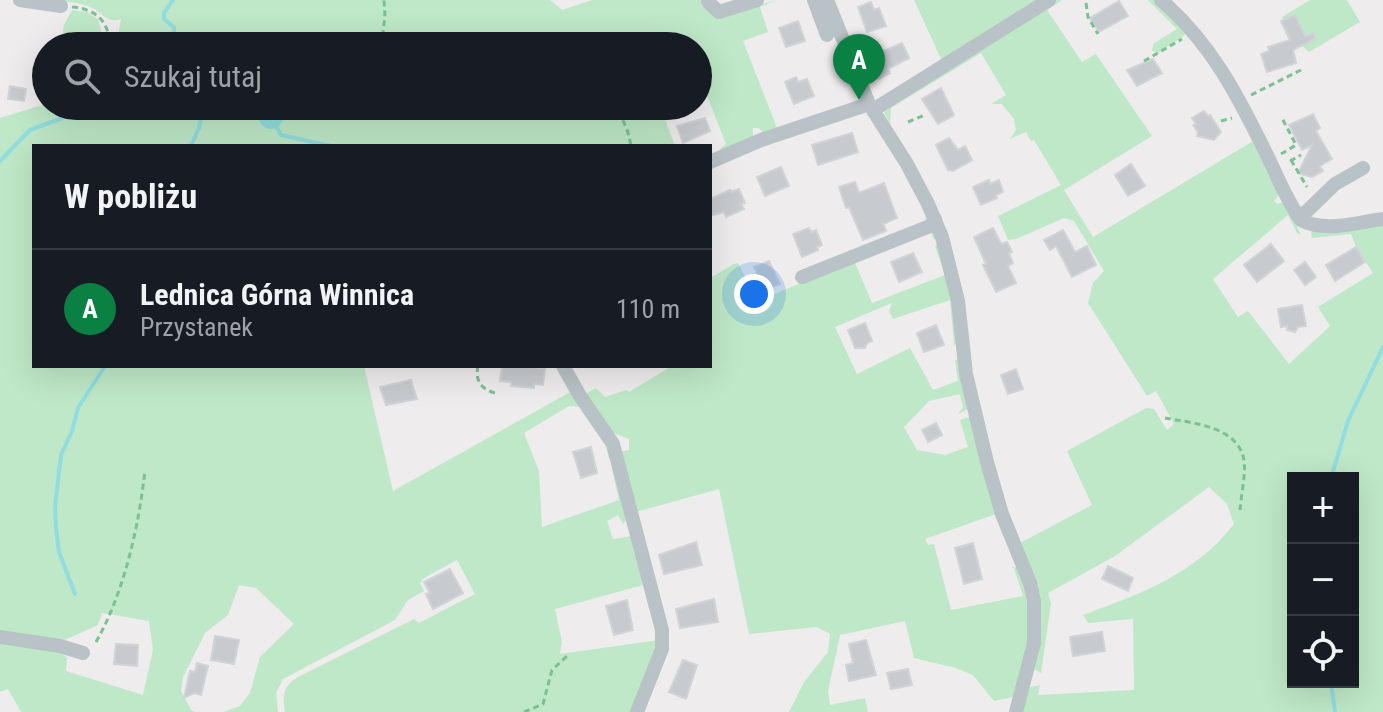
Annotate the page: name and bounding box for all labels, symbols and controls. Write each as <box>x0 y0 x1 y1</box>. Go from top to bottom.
search box <box>32 32 712 120</box>
pin: A <box>833 34 885 100</box>
icon: search <box>60 54 104 98</box>
text: Szukaj tutaj <box>124 59 262 94</box>
text: W pobliżu <box>64 176 197 216</box>
your location <box>734 274 774 314</box>
text: Lednica Górna Winnica <box>140 277 414 312</box>
text: A <box>82 294 98 324</box>
text: 110 m <box>616 294 680 324</box>
text: Przystanek <box>140 312 253 342</box>
map controls <box>1287 472 1359 688</box>
button: + <box>1287 472 1359 544</box>
button: − <box>1287 544 1359 616</box>
button: locate <box>1287 616 1359 688</box>

